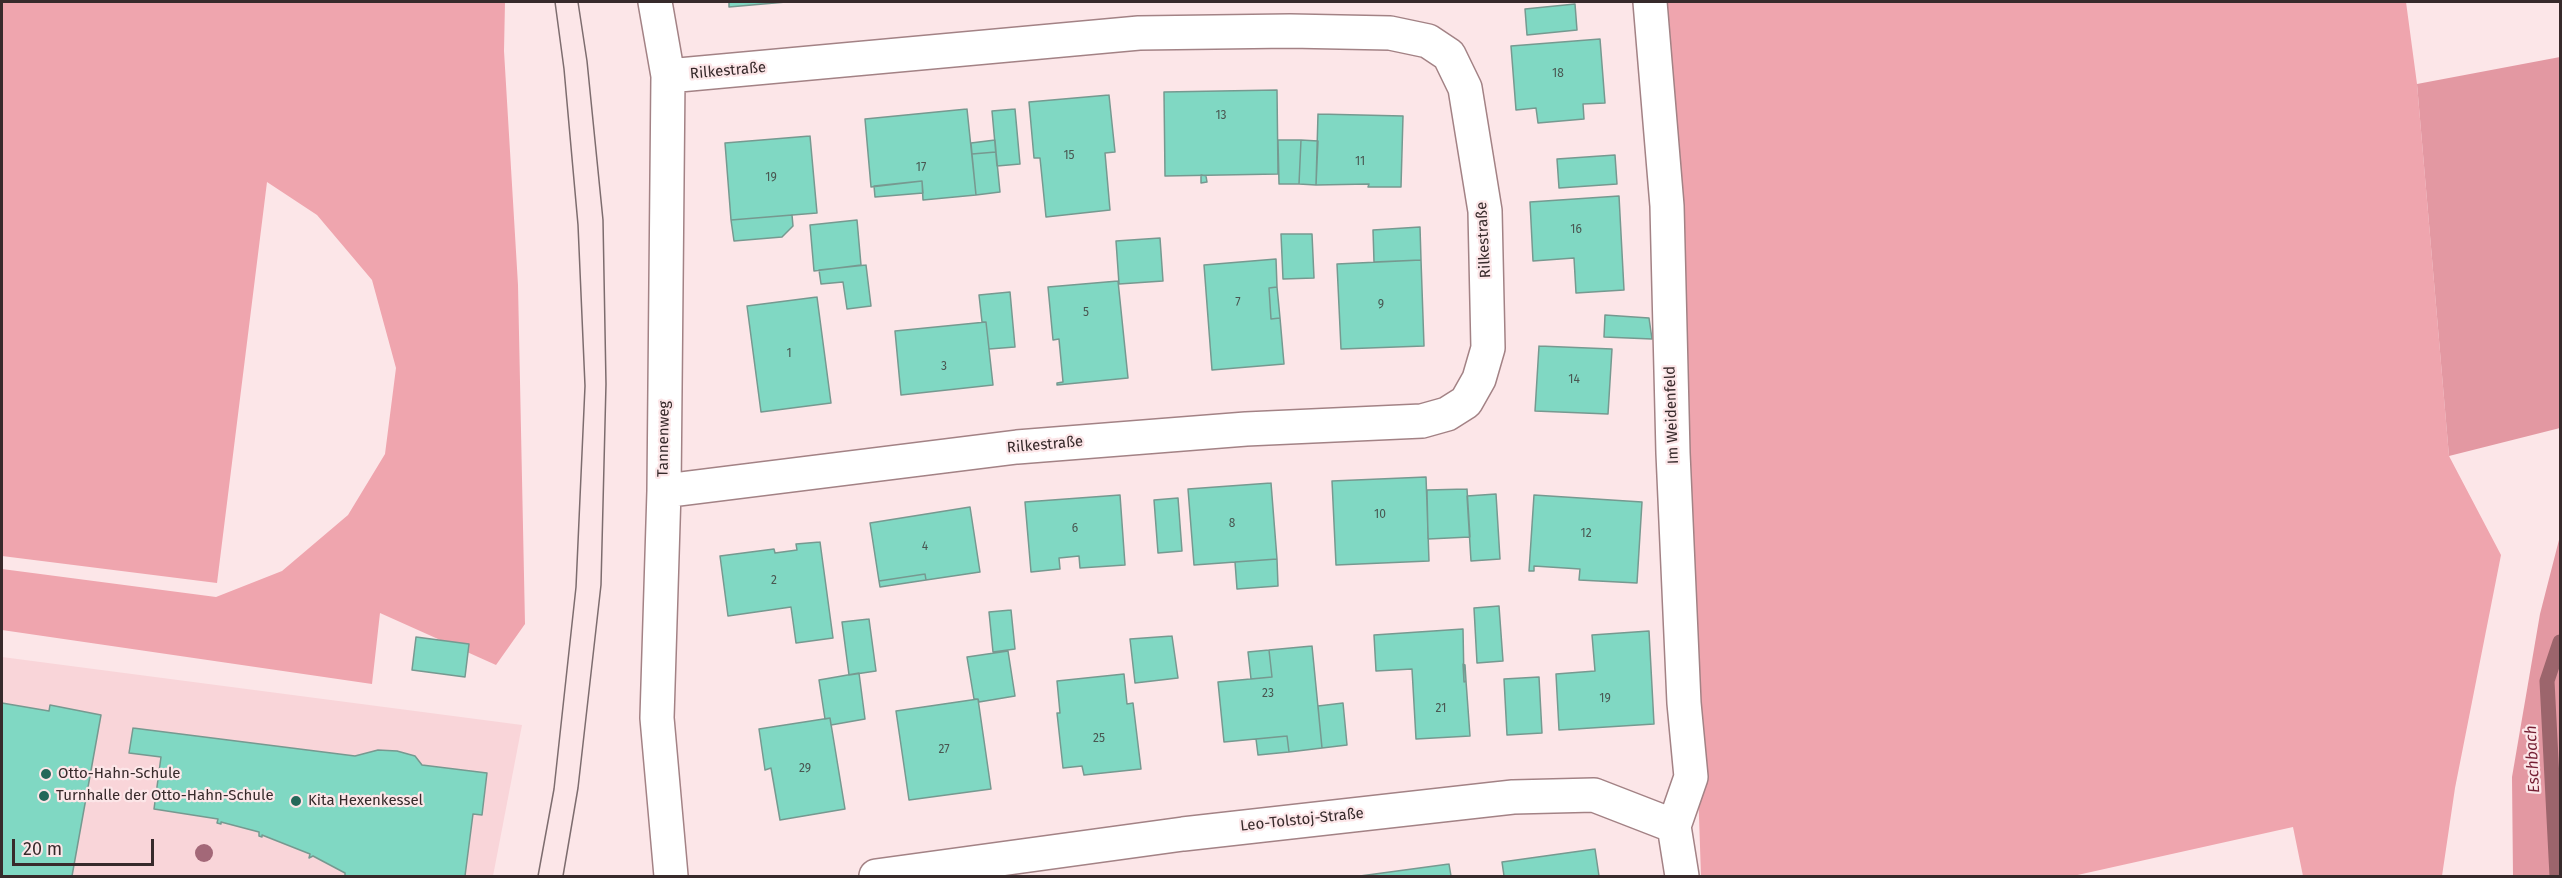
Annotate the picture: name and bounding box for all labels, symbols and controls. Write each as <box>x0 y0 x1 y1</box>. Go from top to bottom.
street label: Rilkestraße <box>689 59 767 83</box>
house number: 18 <box>1552 67 1564 81</box>
house number: 13 <box>1215 109 1227 123</box>
house number: 15 <box>1063 149 1075 163</box>
house number: 11 <box>1355 155 1365 169</box>
house number: 17 <box>916 161 926 175</box>
house number: 19 <box>765 171 777 185</box>
street label: Rilkestraße <box>1473 201 1495 279</box>
house number: 16 <box>1570 223 1582 237</box>
house number: 7 <box>1235 296 1241 310</box>
house number: 9 <box>1378 298 1384 312</box>
house number: 5 <box>1083 306 1089 320</box>
house number: 1 <box>786 347 792 361</box>
house number: 3 <box>941 360 947 374</box>
street label: Im Weidenfeld <box>1661 366 1683 464</box>
house number: 14 <box>1568 373 1580 387</box>
street label: Tannenweg <box>654 401 674 477</box>
street label: Rilkestraße <box>1006 433 1084 457</box>
house number: 10 <box>1374 508 1386 522</box>
house number: 8 <box>1229 517 1235 531</box>
house number: 6 <box>1072 522 1078 536</box>
house number: 12 <box>1580 527 1592 541</box>
house number: 4 <box>922 540 928 554</box>
house number: 2 <box>771 574 777 588</box>
house number: 23 <box>1262 687 1274 701</box>
house number: 19 <box>1599 692 1611 706</box>
house number: 21 <box>1436 702 1446 716</box>
water label: Eschbach <box>2522 725 2544 793</box>
house number: 25 <box>1093 732 1105 746</box>
house number: 27 <box>938 743 950 757</box>
house number: 29 <box>799 762 811 776</box>
place label: Otto-Hahn-Schule <box>58 765 181 783</box>
marker: Otto-Hahn-Schule <box>39 767 53 781</box>
place label: Turnhalle der Otto-Hahn-Schule <box>56 787 274 805</box>
marker: Turnhalle der Otto-Hahn-Schule <box>37 789 51 803</box>
place label: Kita Hexenkessel <box>308 792 423 810</box>
marker: Kita Hexenkessel <box>289 794 303 808</box>
street label: Leo-Tolstoj-Straße <box>1239 805 1365 835</box>
scale bar <box>15 827 158 865</box>
text: 20 m <box>23 838 62 860</box>

